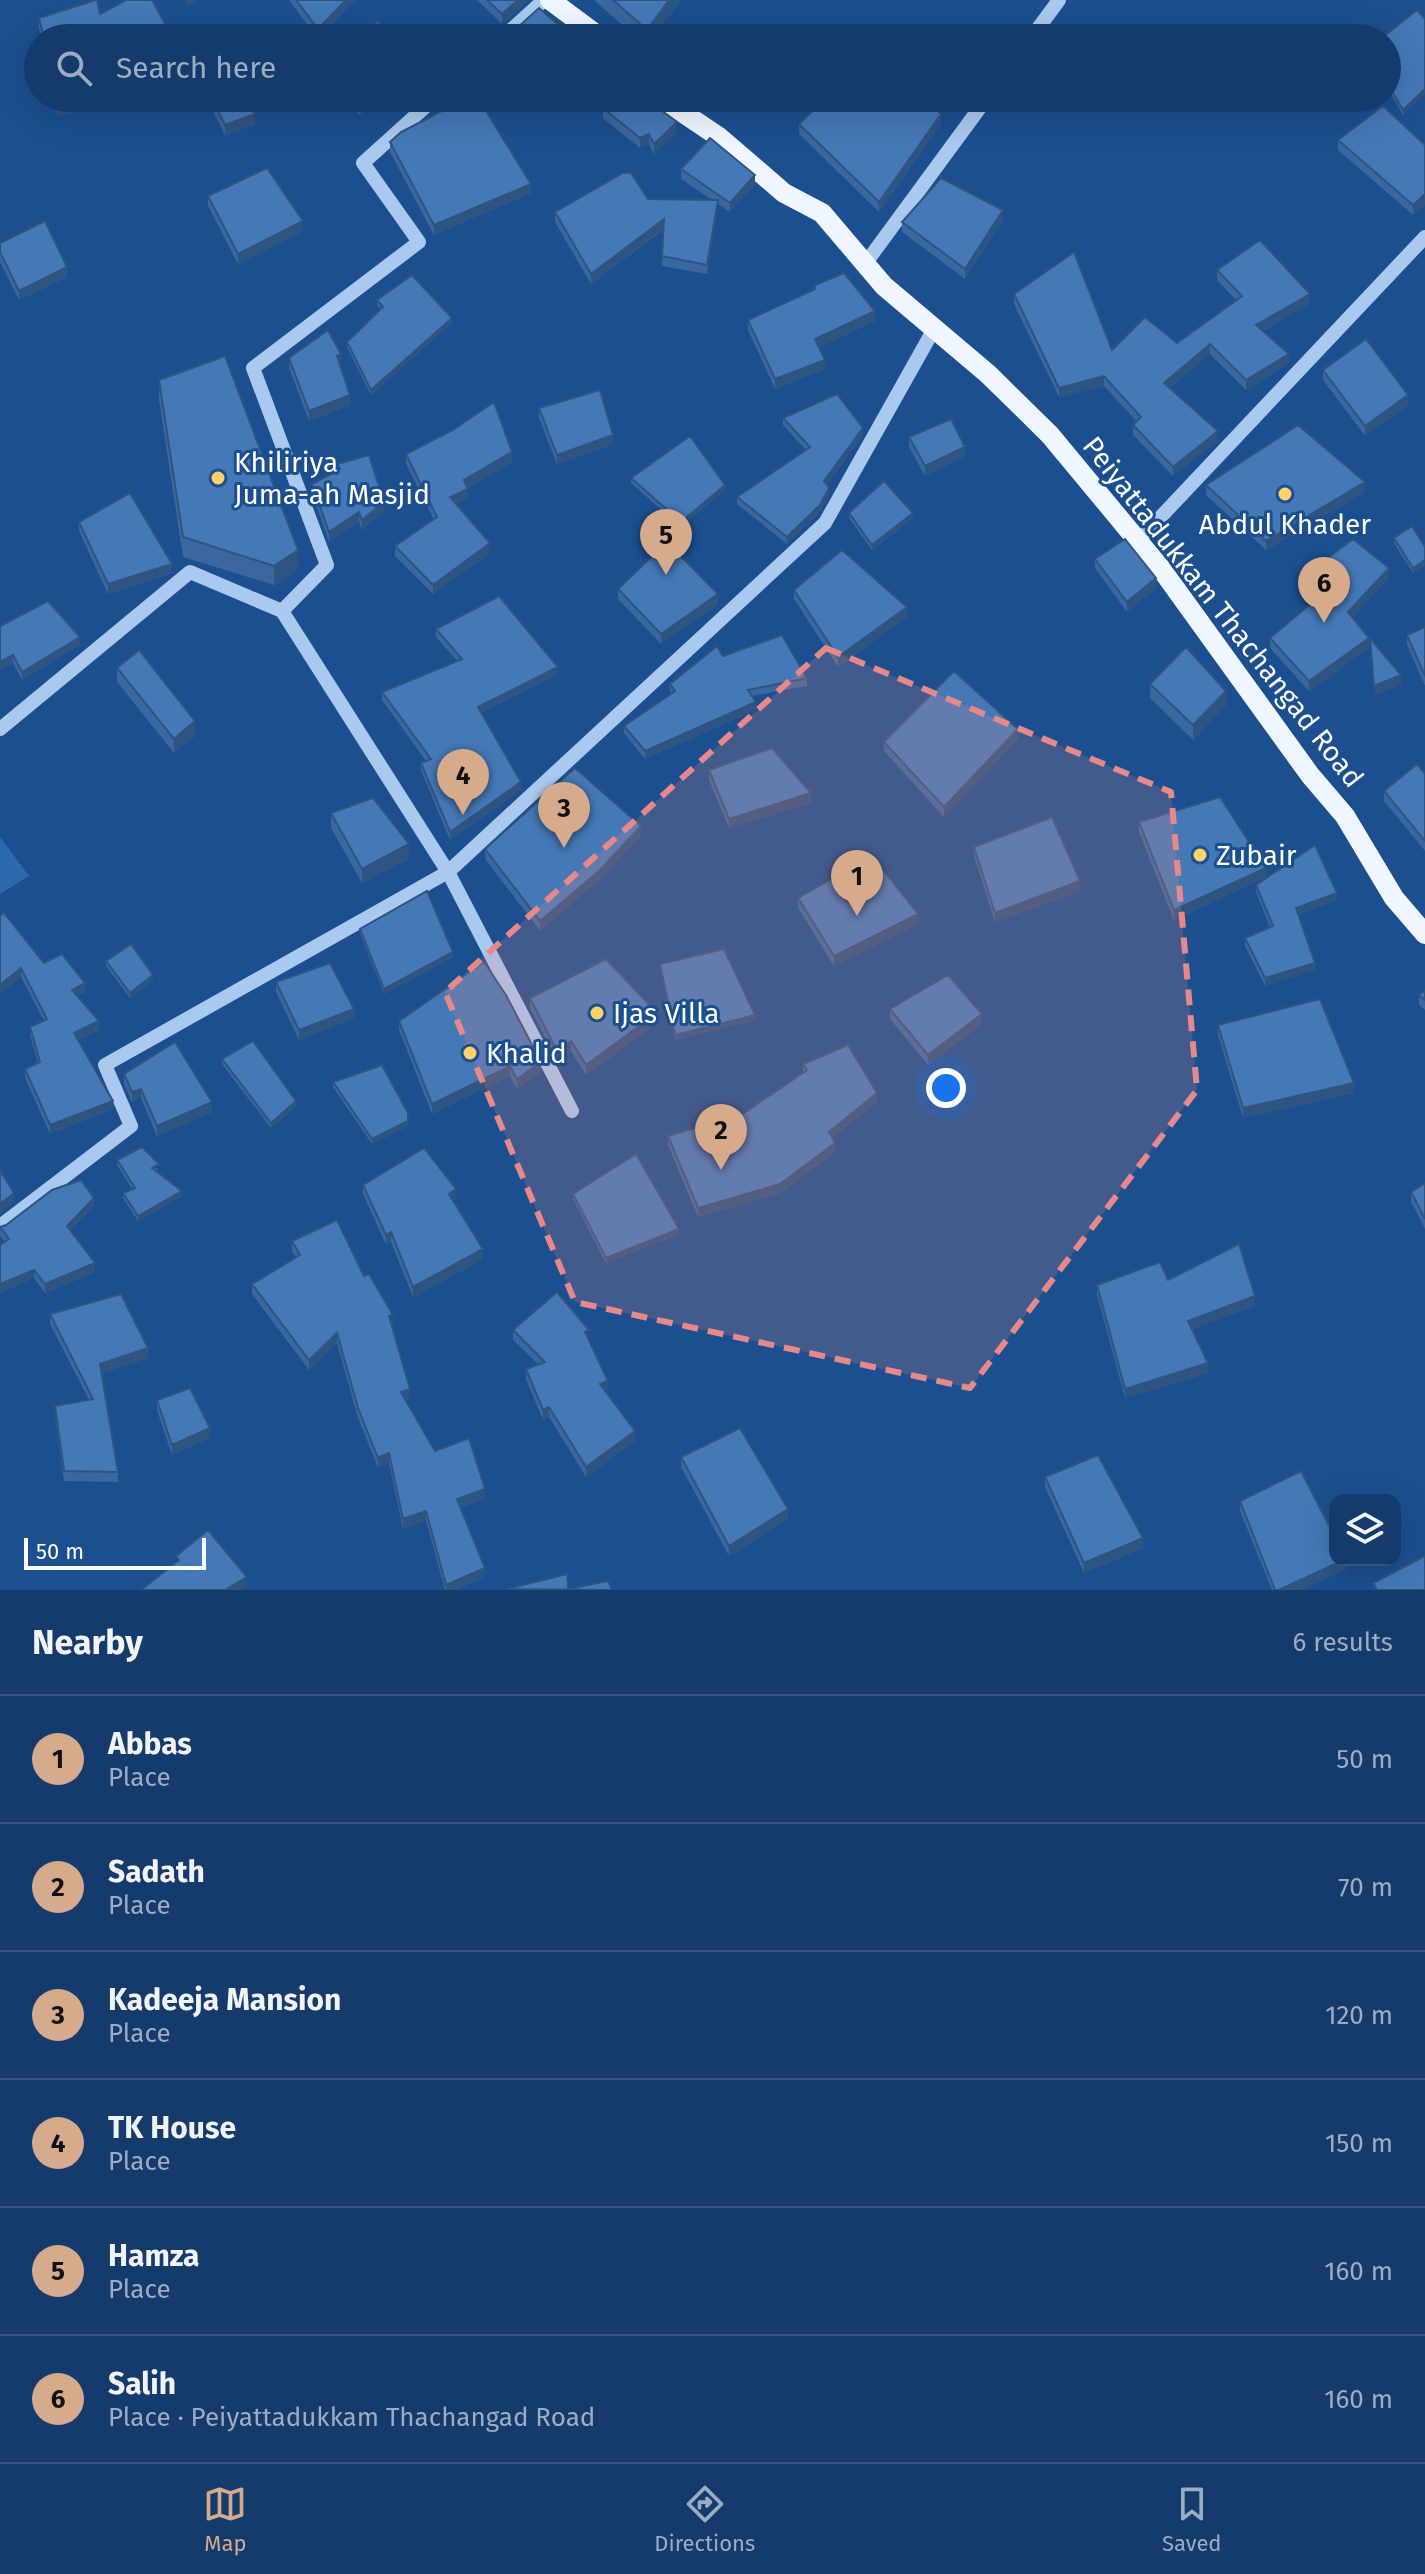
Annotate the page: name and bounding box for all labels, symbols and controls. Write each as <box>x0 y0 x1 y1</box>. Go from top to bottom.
search box <box>24 24 1401 112</box>
icon: search <box>52 46 96 90</box>
text: Search here <box>116 50 276 86</box>
street label: Peiyattadukkam Thachangad Road <box>1076 430 1370 794</box>
place label: Khiliriya Juma-ah Masjid <box>234 446 430 511</box>
marker: Khiliriya Juma-ah Masjid <box>209 469 227 487</box>
marker: Abdul Khader <box>1276 485 1294 503</box>
place label: Abdul Khader <box>1199 508 1371 541</box>
pin: 5 <box>640 509 692 575</box>
pin: 6 <box>1298 557 1350 623</box>
pin: 4 <box>437 749 489 815</box>
pin: 3 <box>538 782 590 848</box>
place label: Zubair <box>1216 839 1297 872</box>
marker: Zubair <box>1191 846 1209 864</box>
pin: 1 <box>831 850 883 916</box>
place label: Ijas Villa <box>613 997 720 1030</box>
marker: Ijas Villa <box>588 1004 606 1022</box>
place label: Khalid <box>486 1037 567 1070</box>
marker: Khalid <box>461 1044 479 1062</box>
your location <box>926 1068 966 1108</box>
pin: 2 <box>695 1104 747 1170</box>
map controls <box>1329 1494 1401 1566</box>
button: layers <box>1329 1494 1401 1566</box>
scale bar <box>24 1534 206 1570</box>
text: 50 m <box>36 1538 84 1565</box>
text: Nearby <box>32 1622 143 1663</box>
text: 6 results <box>1292 1627 1393 1658</box>
text: Abbas <box>108 1726 192 1762</box>
text: 1 <box>52 1744 64 1775</box>
text: 50 m <box>1336 1744 1393 1775</box>
text: Place <box>108 1762 171 1793</box>
text: Sadath <box>108 1854 205 1890</box>
text: 2 <box>51 1872 65 1903</box>
text: 70 m <box>1338 1872 1393 1903</box>
text: Place <box>108 1890 171 1921</box>
text: Kadeeja Mansion <box>108 1982 341 2018</box>
text: 3 <box>51 2000 65 2031</box>
text: 120 m <box>1325 2000 1393 2031</box>
text: Place <box>108 2018 171 2049</box>
text: TK House <box>108 2110 236 2146</box>
text: 4 <box>51 2128 65 2159</box>
text: 150 m <box>1325 2128 1393 2159</box>
text: Place <box>108 2146 171 2177</box>
text: Hamza <box>108 2238 200 2274</box>
text: 5 <box>51 2256 65 2287</box>
text: 160 m <box>1324 2256 1393 2287</box>
text: Place <box>108 2274 171 2305</box>
text: Salih <box>108 2366 176 2402</box>
text: 6 <box>51 2384 65 2415</box>
text: 160 m <box>1324 2384 1393 2415</box>
text: Place · Peiyattadukkam Thachangad Road <box>108 2402 595 2433</box>
tab: Map <box>203 2482 247 2557</box>
tab: Directions <box>654 2482 755 2557</box>
tab: Saved <box>1162 2482 1222 2557</box>

